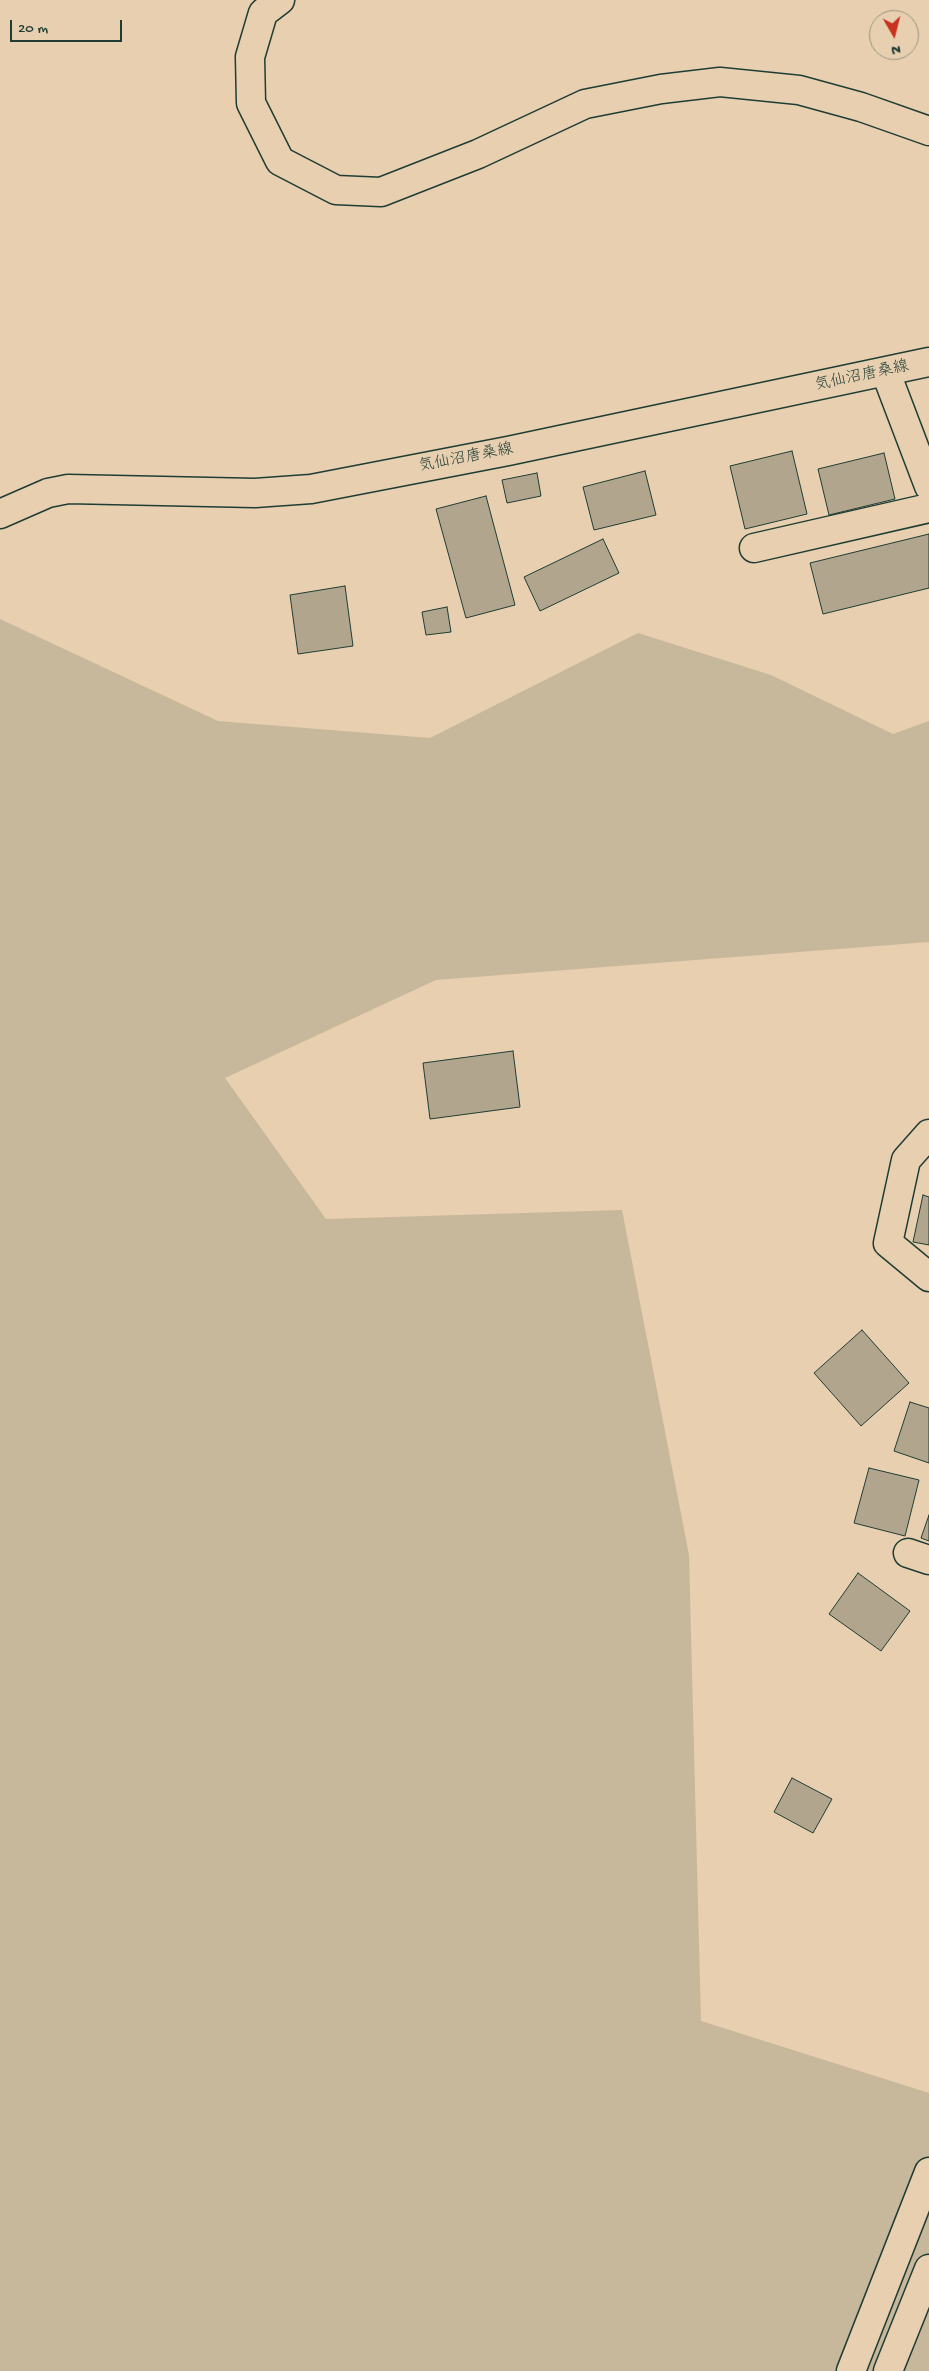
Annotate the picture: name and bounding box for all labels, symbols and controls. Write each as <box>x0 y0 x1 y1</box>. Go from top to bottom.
scale bar <box>12 10 125 42</box>
north arrow <box>869 10 919 60</box>
text: 20 m <box>18 20 48 38</box>
text: N <box>890 40 902 58</box>
street label: 気仙沼唐桑線 <box>813 358 911 396</box>
street label: 気仙沼唐桑線 <box>417 440 515 478</box>

